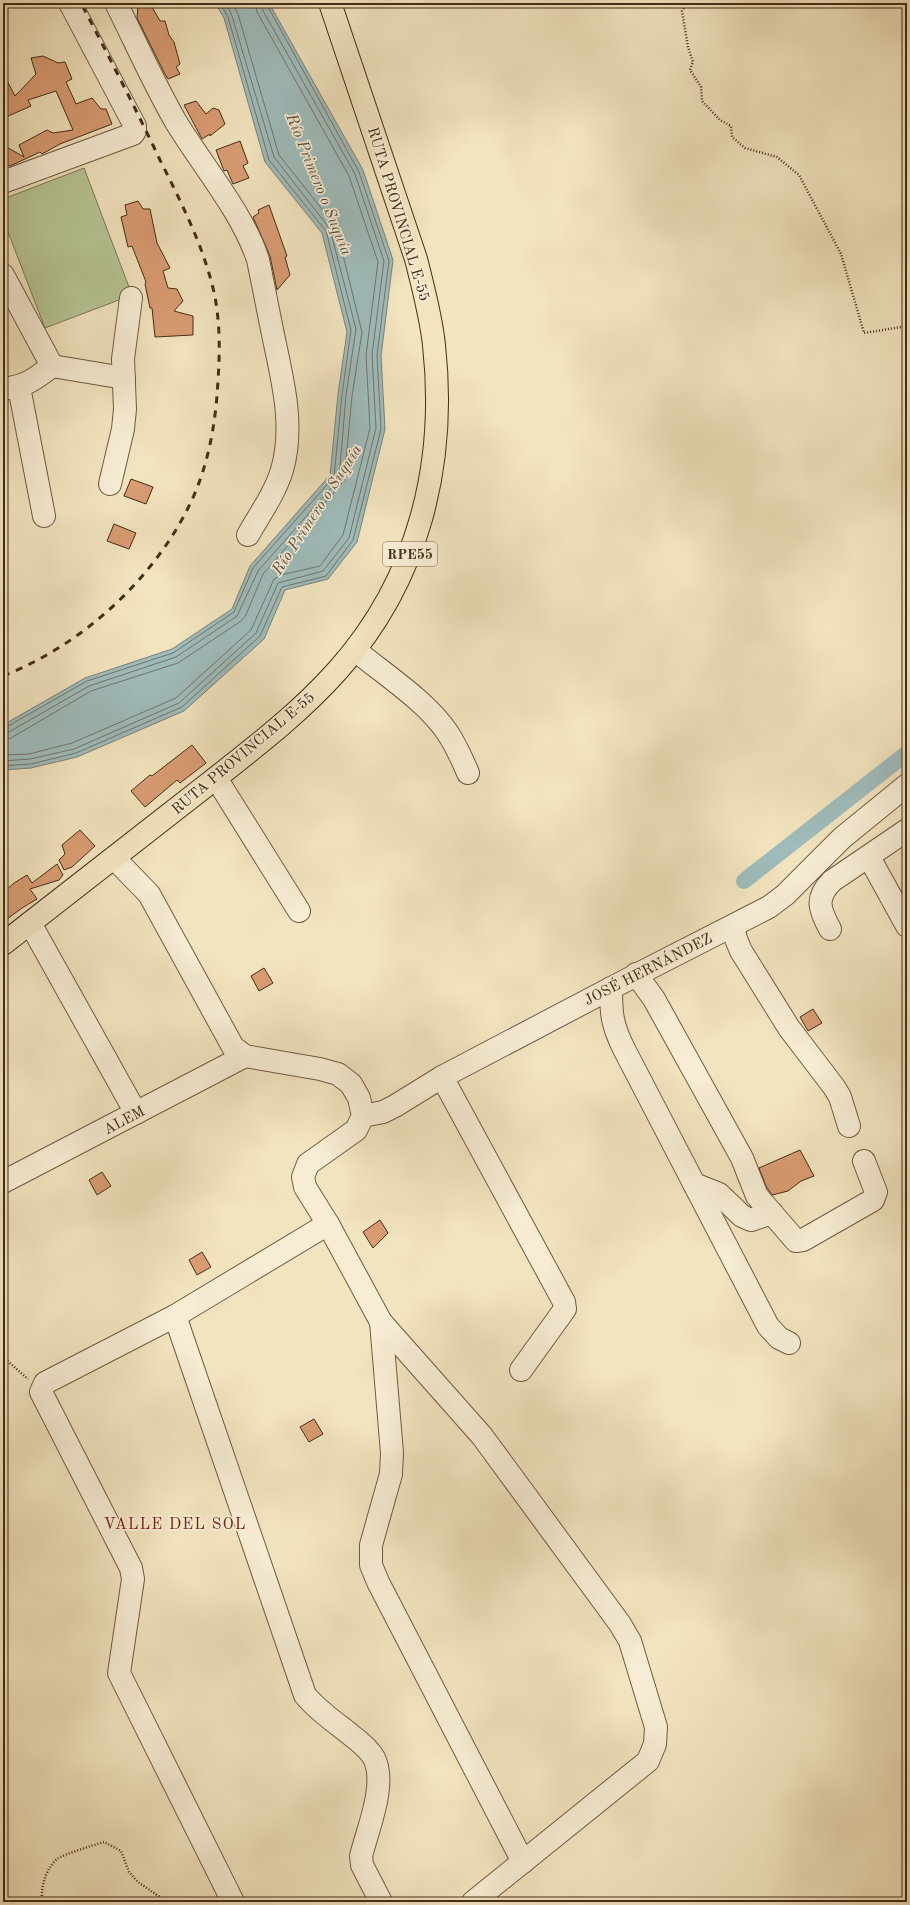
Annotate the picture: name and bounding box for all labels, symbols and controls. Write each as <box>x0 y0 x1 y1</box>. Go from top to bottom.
water label: Río Primero o Suquía <box>282 111 354 258</box>
street label: RUTA PROVINCIAL E-55 <box>364 126 431 303</box>
water label: Río Primero o Suquía <box>269 442 366 579</box>
road number: RPE55 <box>383 542 437 566</box>
street label: RUTA PROVINCIAL E-55 <box>170 690 318 818</box>
street label: JOSÉ HERNÁNDEZ <box>581 929 715 1009</box>
street label: ALEM <box>102 1104 148 1138</box>
district label: VALLE DEL SOL <box>104 1517 246 1533</box>

